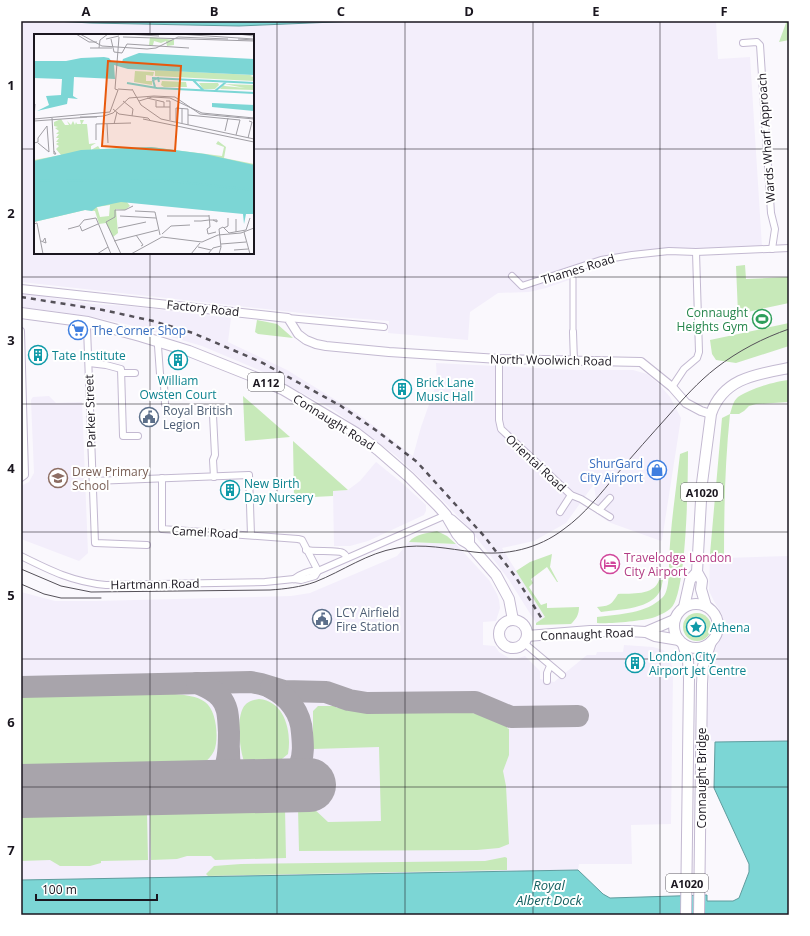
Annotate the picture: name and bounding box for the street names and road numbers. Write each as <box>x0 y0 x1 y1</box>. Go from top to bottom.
street label: Wards Wharf Approach <box>753 72 779 204</box>
street label: Thames Road <box>539 250 617 288</box>
street label: Factory Road <box>166 296 240 320</box>
street label: North Woolwich Road <box>490 350 612 370</box>
road number: A112 <box>248 373 284 391</box>
street label: Parker Street <box>80 374 100 448</box>
street label: Connaught Road <box>290 390 378 454</box>
street label: Oriental Road <box>502 430 570 496</box>
road number: A1020 <box>681 483 723 501</box>
street label: Camel Road <box>171 522 239 542</box>
street label: Hartmann Road <box>110 575 200 593</box>
street label: Connaught Road <box>540 624 634 644</box>
street label: Connaught Bridge <box>693 727 710 829</box>
road number: A1020 <box>666 874 708 892</box>

